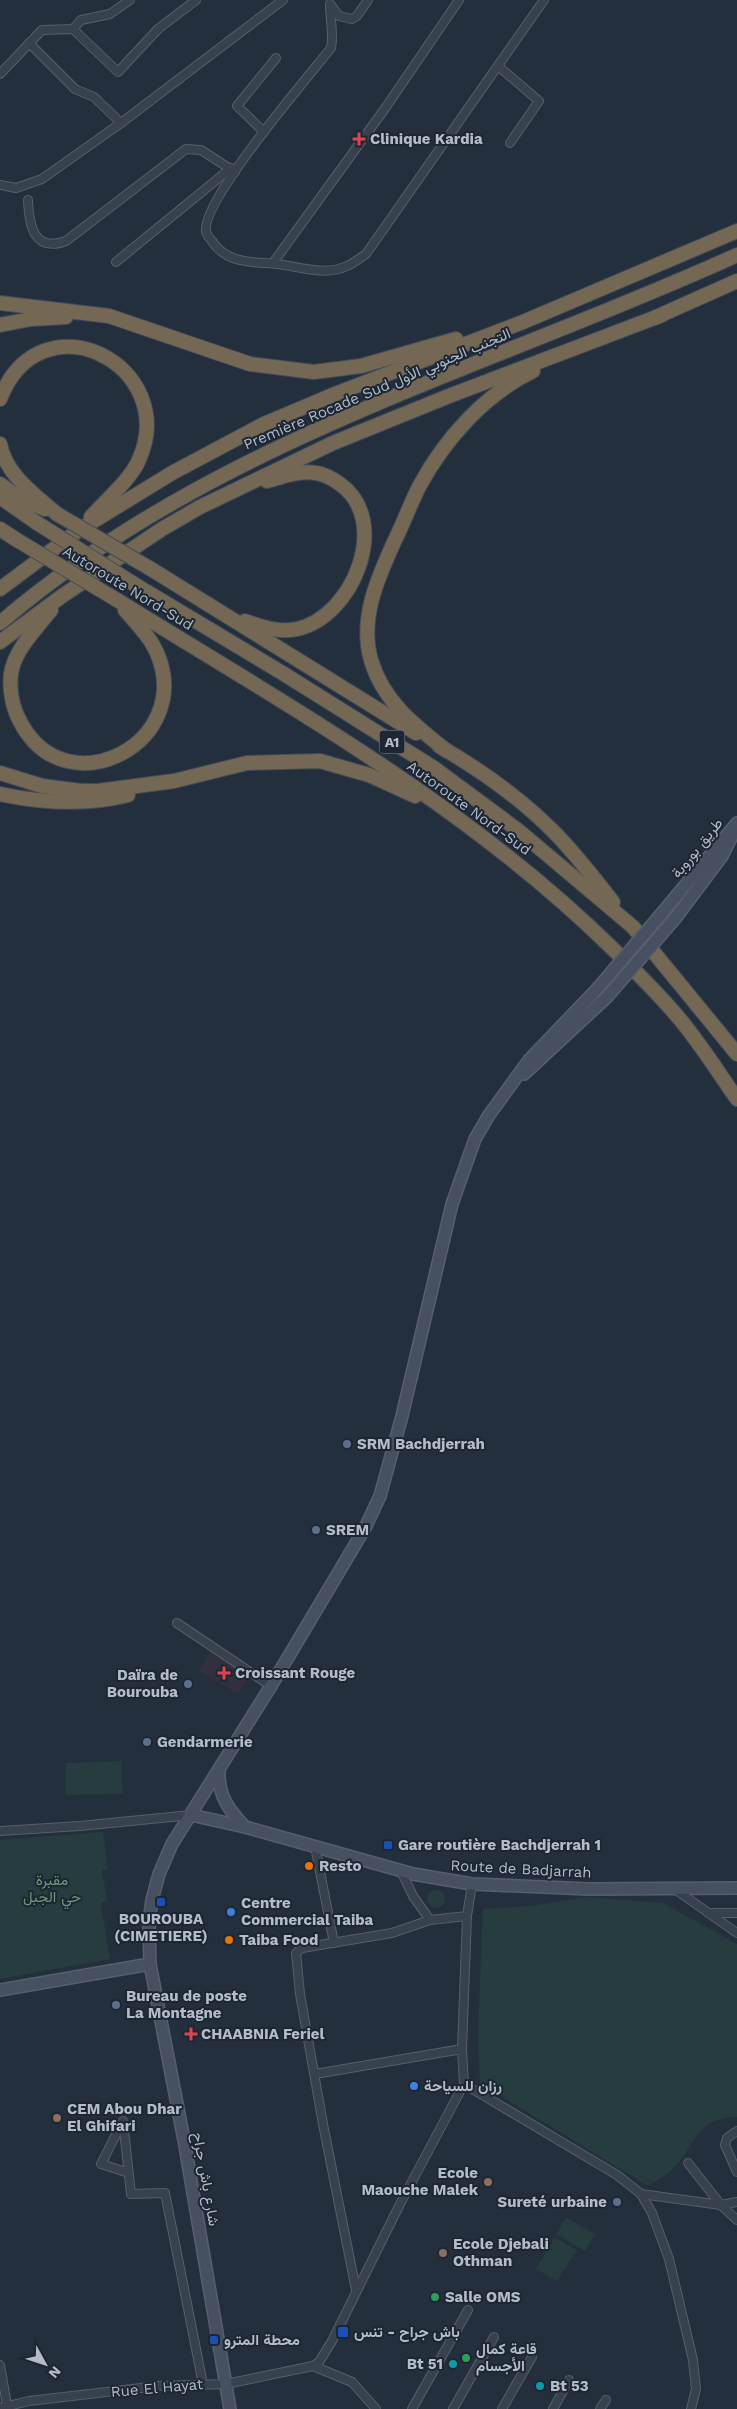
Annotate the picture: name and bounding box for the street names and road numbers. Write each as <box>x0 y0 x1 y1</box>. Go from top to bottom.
street label: Première Rocade Sud التجنب الجنوبي الأول <box>241 324 515 457</box>
street label: Autoroute Nord-Sud <box>59 542 197 634</box>
road number: A1 <box>380 730 404 754</box>
street label: Autoroute Nord-Sud <box>403 757 535 859</box>
street label: طريق بوروبة <box>667 814 728 882</box>
street label: Route de Badjarrah <box>450 1856 592 1882</box>
street label: شارع باش جراح <box>187 2131 223 2228</box>
street label: Rue El Hayat <box>110 2375 205 2401</box>

